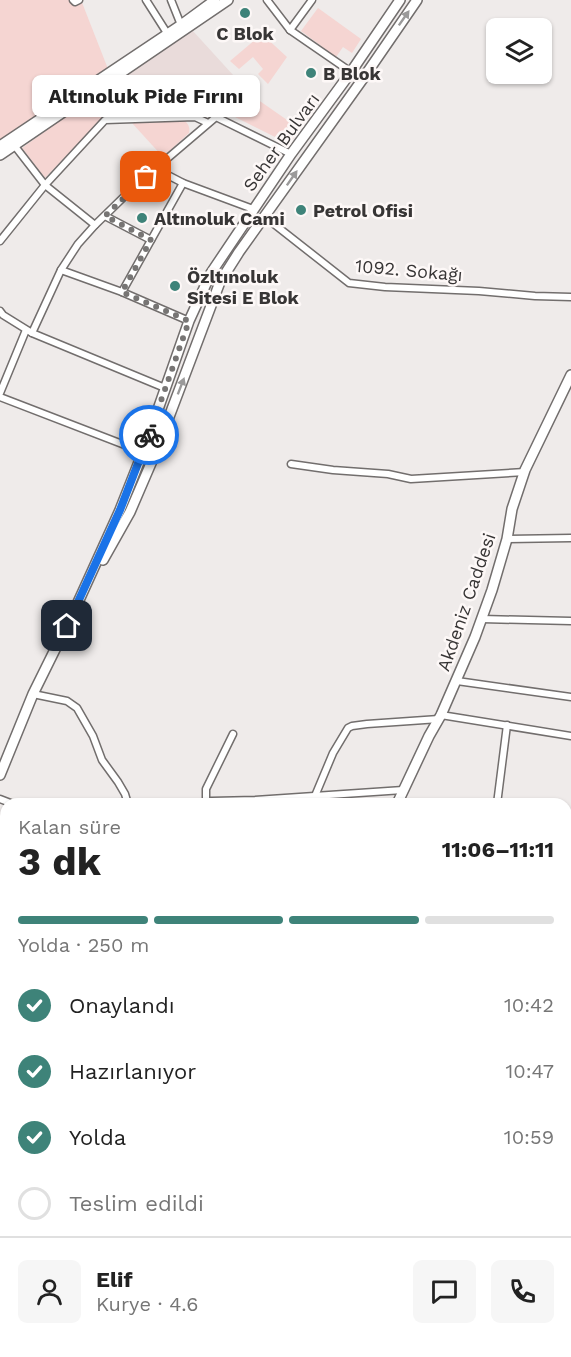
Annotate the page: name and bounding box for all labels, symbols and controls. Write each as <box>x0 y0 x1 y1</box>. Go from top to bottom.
marker: C Blok <box>238 6 252 20</box>
one-way arrow <box>398 11 410 27</box>
map controls <box>486 18 552 84</box>
button: layers <box>486 18 552 84</box>
place label: C Blok <box>216 23 275 44</box>
place label: B Blok <box>323 63 381 84</box>
marker: B Blok <box>304 66 318 80</box>
callout: Altınoluk Pide Fırını <box>32 75 260 117</box>
text: Altınoluk Pide Fırını <box>49 84 243 108</box>
street label: Seher Bulvarı <box>238 89 324 195</box>
pin <box>120 151 171 202</box>
icon: bag <box>129 160 162 193</box>
one-way arrow <box>286 171 298 186</box>
place label: Petrol Ofisi <box>313 200 413 221</box>
marker: Petrol Ofisi <box>294 203 308 217</box>
place label: Altınoluk Cami <box>154 208 285 229</box>
marker: Altınoluk Cami <box>135 211 149 225</box>
street label: 1092. Sokağı <box>354 255 464 285</box>
place label: Özltınoluk Sitesi E Blok <box>187 266 300 308</box>
marker: Özltınoluk Sitesi E Blok <box>168 279 182 293</box>
one-way arrow <box>177 376 187 394</box>
courier <box>119 405 179 465</box>
icon: bike <box>133 419 166 452</box>
street label: Akdeniz Caddesi <box>432 530 500 674</box>
pin <box>41 600 92 651</box>
icon: home <box>50 609 83 642</box>
text: Kalan süre <box>18 815 121 839</box>
text: 11:06–11:11 <box>442 837 554 862</box>
text: 3 dk <box>18 839 101 884</box>
text: Yolda · 250 m <box>18 933 149 957</box>
icon: check <box>18 989 51 1022</box>
text: Onaylandı <box>69 993 175 1018</box>
text: 10:42 <box>504 993 554 1017</box>
icon: check <box>18 1055 51 1088</box>
text: Hazırlanıyor <box>69 1059 196 1084</box>
text: 10:47 <box>505 1059 554 1083</box>
icon: check <box>18 1121 51 1154</box>
text: Yolda <box>69 1125 126 1150</box>
text: 10:59 <box>504 1125 554 1149</box>
text: Teslim edildi <box>69 1191 204 1216</box>
button: person <box>18 1260 81 1323</box>
button: chat <box>413 1260 476 1323</box>
button: phone <box>491 1260 554 1323</box>
text: Elif <box>96 1267 133 1292</box>
text: Kurye · 4.6 <box>96 1292 198 1316</box>

